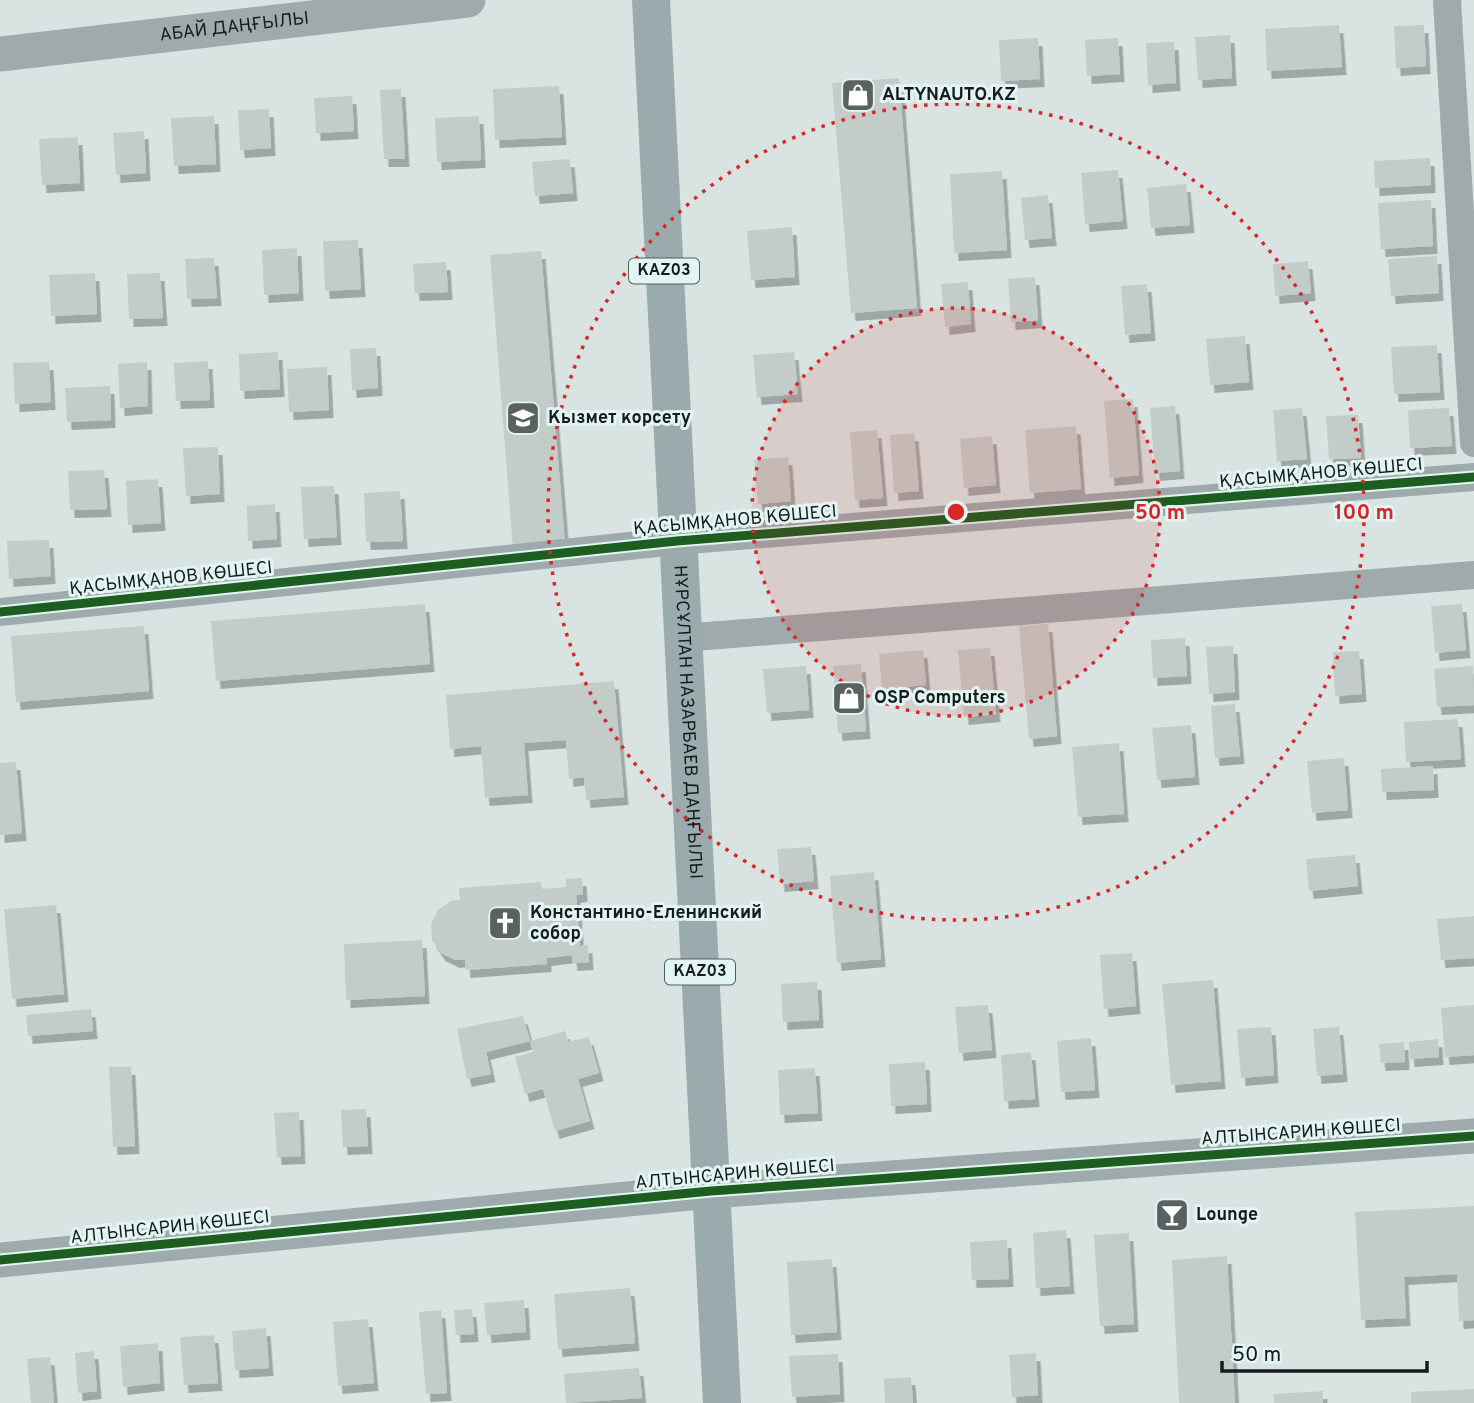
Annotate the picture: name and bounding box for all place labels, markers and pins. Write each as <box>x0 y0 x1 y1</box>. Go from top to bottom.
shop icon: ALTYNAUTO.KZ <box>839 76 877 114</box>
place label: ALTYNAUTO.KZ <box>882 84 1016 107</box>
school or university icon: Кызмет корсету <box>504 399 542 437</box>
place label: Кызмет корсету <box>548 407 691 430</box>
centre of rings <box>944 500 968 524</box>
shop icon: OSP Computers <box>830 679 868 717</box>
place label: OSP Computers <box>874 687 1006 710</box>
place label: Константино-Еленинский собор <box>530 902 762 946</box>
church icon: Константино-Еленинский собор <box>486 904 524 942</box>
bar icon: Lounge <box>1153 1196 1191 1234</box>
place label: Lounge <box>1196 1204 1258 1227</box>

